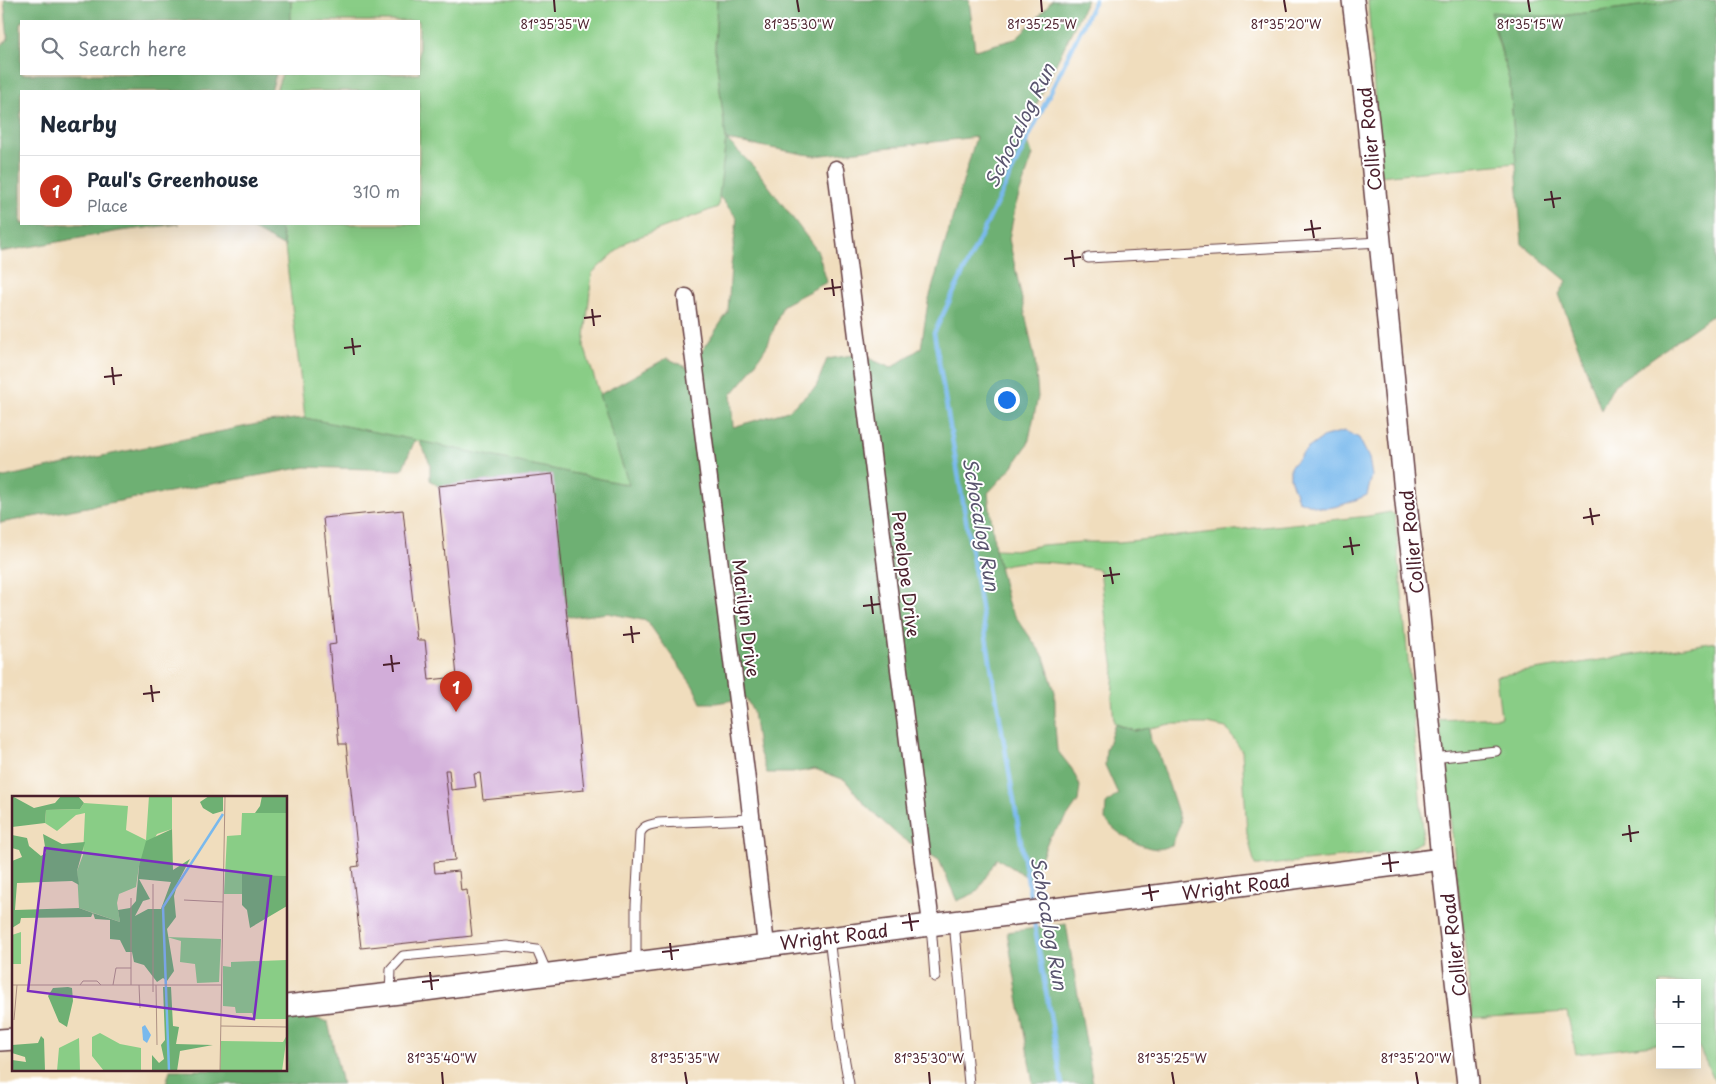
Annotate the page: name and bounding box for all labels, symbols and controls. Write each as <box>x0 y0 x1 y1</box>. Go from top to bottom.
text: 81°35'35"W <box>521 15 590 33</box>
text: 81°35'30"W <box>764 15 835 33</box>
text: 81°35'25"W <box>1007 15 1077 33</box>
text: 81°35'20"W <box>1251 15 1322 33</box>
text: 81°35'15"W <box>1497 15 1564 33</box>
search box <box>20 20 420 75</box>
icon: search <box>38 34 66 62</box>
text: Search here <box>78 34 187 62</box>
water label: Schocalog Run <box>977 57 1062 192</box>
street label: Collier Road <box>1350 86 1388 192</box>
text: Nearby <box>40 107 117 139</box>
text: Paul's Greenhouse <box>87 165 258 193</box>
text: 1 <box>52 179 60 203</box>
text: 310 m <box>352 179 400 203</box>
text: Place <box>87 193 128 217</box>
your location <box>994 387 1020 413</box>
water label: Schocalog Run <box>956 455 1008 594</box>
street label: Collier Road <box>1392 489 1430 595</box>
street label: Penelope Drive <box>886 509 928 639</box>
street label: Marilyn Drive <box>726 557 768 679</box>
pin: 1 <box>440 671 472 712</box>
inset map <box>12 796 288 1072</box>
water label: Schocalog Run <box>1024 854 1076 993</box>
street label: Wright Road <box>1180 866 1292 906</box>
street label: Collier Road <box>1433 892 1473 998</box>
street label: Wright Road <box>778 916 890 956</box>
map controls <box>1656 979 1701 1069</box>
button: + <box>1656 979 1701 1024</box>
button: − <box>1656 1024 1701 1069</box>
text: 81°35'40"W <box>407 1049 478 1067</box>
text: 81°35'35"W <box>651 1049 720 1067</box>
text: 81°35'30"W <box>894 1049 965 1067</box>
text: 81°35'25"W <box>1137 1049 1207 1067</box>
text: 81°35'20"W <box>1381 1049 1452 1067</box>

